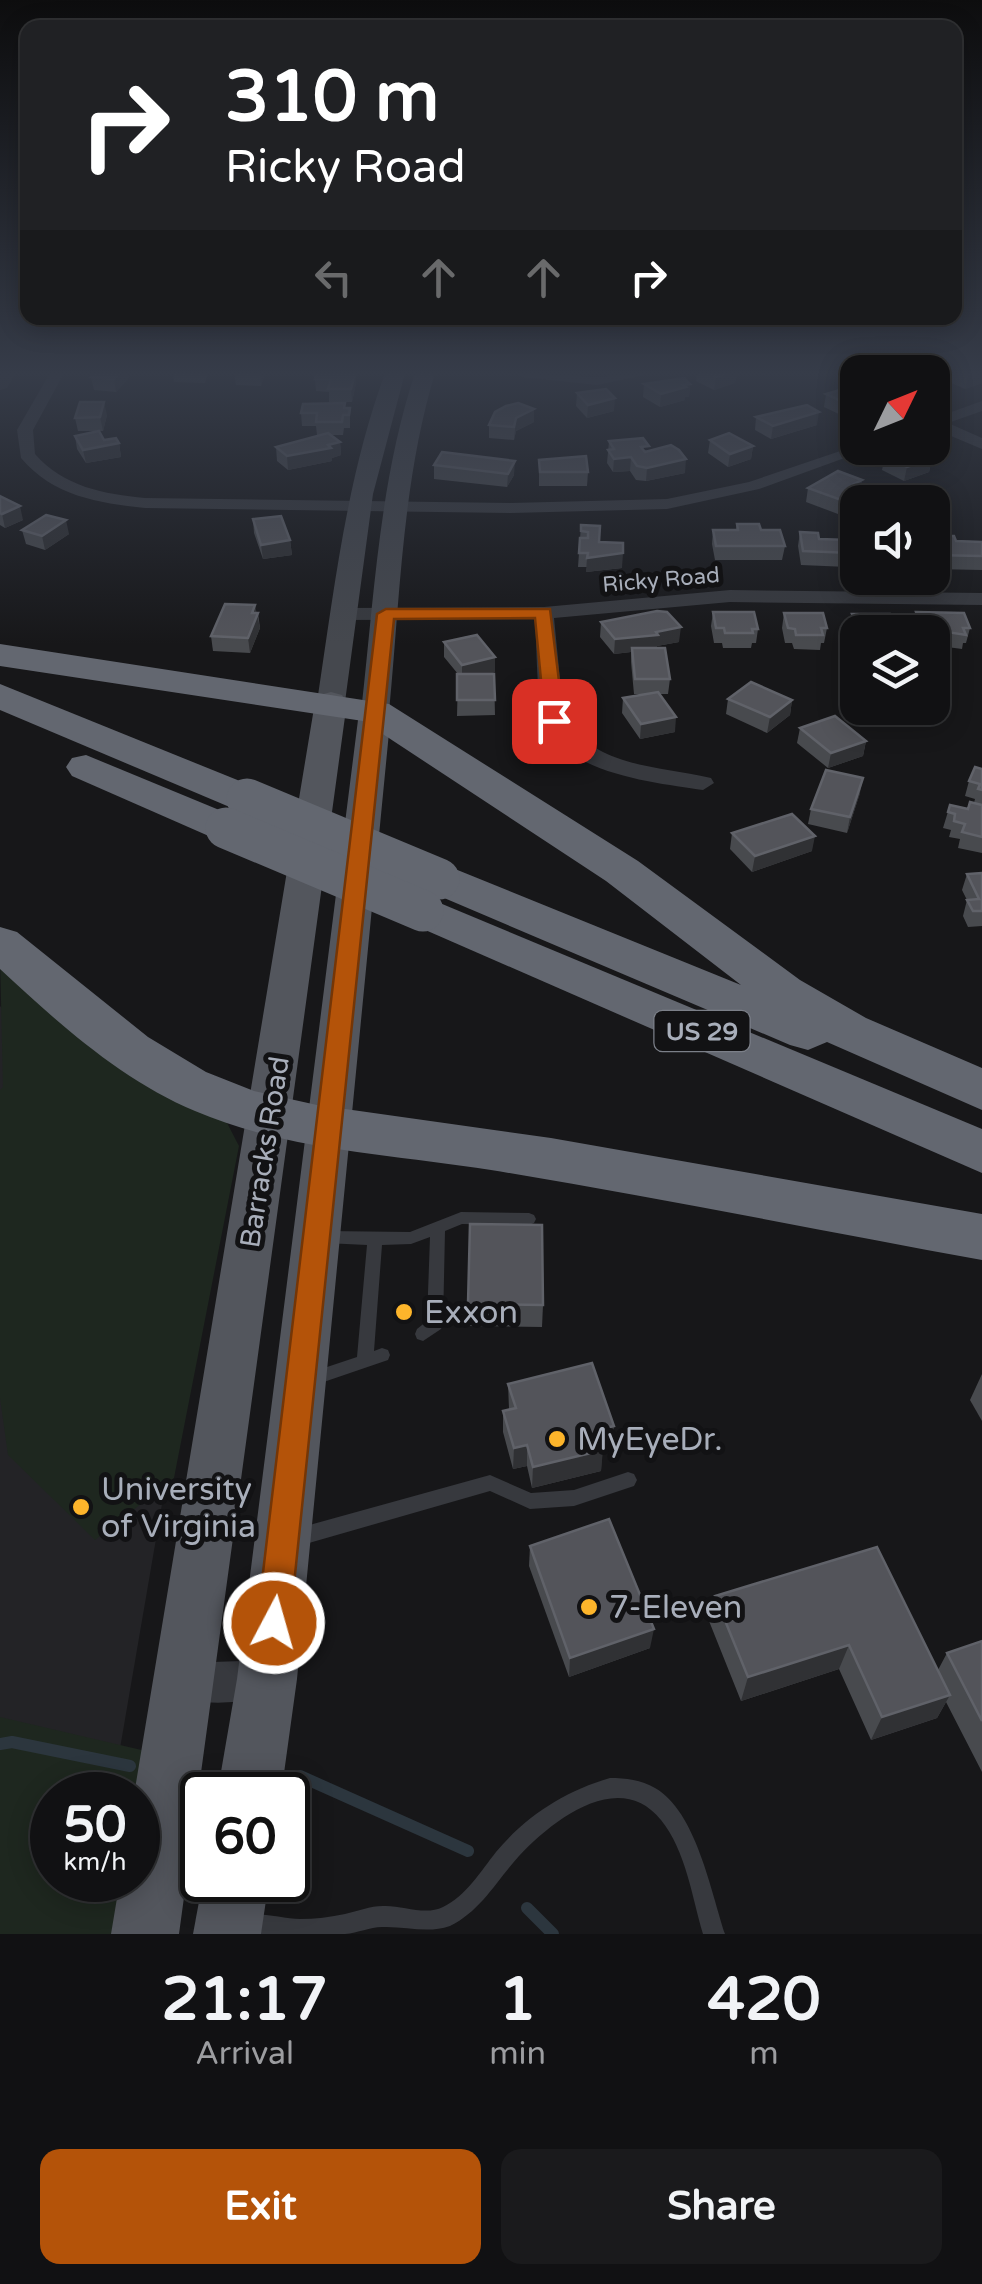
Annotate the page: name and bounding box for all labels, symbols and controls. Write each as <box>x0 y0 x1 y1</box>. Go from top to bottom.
text: 310 m <box>225 56 439 140</box>
icon: right <box>60 60 190 190</box>
text: Ricky Road <box>225 141 466 195</box>
icon: left <box>306 250 361 305</box>
icon: ahead <box>411 250 466 305</box>
icon: ahead <box>516 250 571 305</box>
icon: right <box>621 250 676 305</box>
north arrow <box>840 355 950 465</box>
map controls <box>840 355 950 725</box>
button: sound <box>840 485 950 595</box>
street label: Ricky Road <box>601 562 721 598</box>
button: layers <box>840 615 950 725</box>
pin <box>512 679 597 764</box>
icon: arrive <box>527 694 582 749</box>
road number: US 29 <box>654 1011 750 1051</box>
street label: Barracks Road <box>233 1054 297 1250</box>
place label: Exxon <box>424 1294 518 1332</box>
marker: Exxon <box>393 1301 415 1323</box>
place label: MyEyeDr. <box>577 1421 723 1459</box>
marker: MyEyeDr. <box>546 1428 568 1450</box>
place label: University of Virginia <box>101 1471 256 1546</box>
marker: University of Virginia <box>70 1496 92 1518</box>
position arrow <box>222 1571 326 1675</box>
place label: 7-Eleven <box>609 1589 742 1627</box>
marker: 7-Eleven <box>578 1596 600 1618</box>
speed limit sign: 60 <box>180 1772 310 1902</box>
text: 50 <box>64 1795 126 1855</box>
text: km/h <box>64 1847 126 1877</box>
text: 21:17 <box>161 1964 328 2036</box>
text: 1 <box>499 1964 536 2036</box>
text: 420 <box>707 1964 821 2036</box>
text: Arrival <box>195 2035 294 2073</box>
text: min <box>489 2035 546 2073</box>
text: m <box>749 2035 779 2073</box>
button: Exit <box>40 2149 481 2264</box>
button: Share <box>501 2149 942 2264</box>

